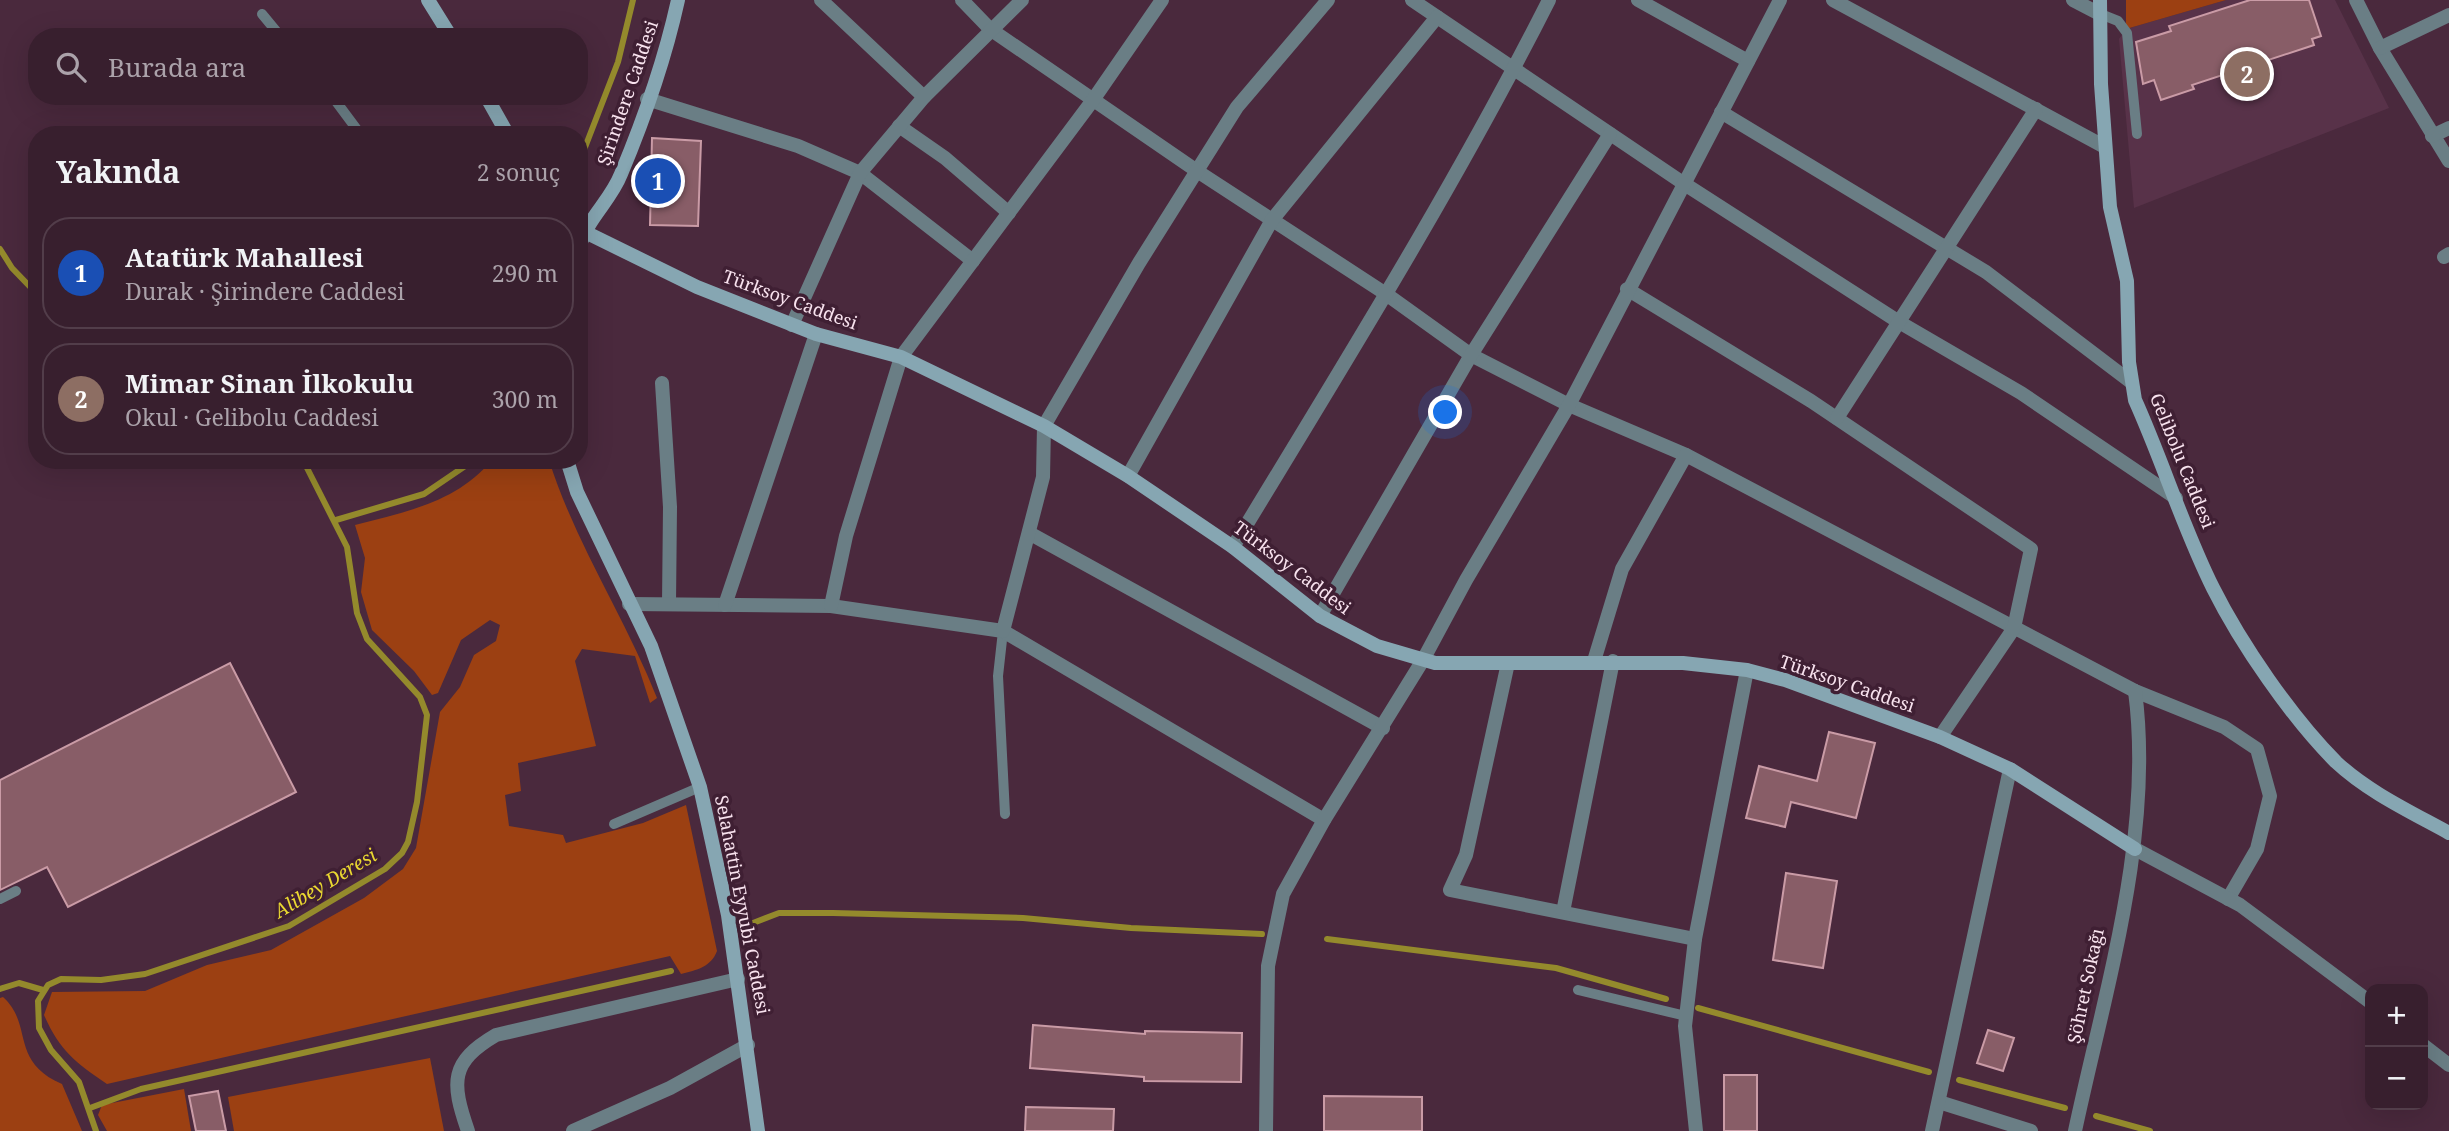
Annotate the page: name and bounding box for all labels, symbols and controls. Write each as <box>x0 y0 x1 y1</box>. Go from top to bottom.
street label: Şirindere Caddesi <box>591 17 663 168</box>
search box <box>28 28 588 105</box>
icon: search <box>52 48 90 86</box>
pin: 2 <box>2224 48 2270 100</box>
text: Burada ara <box>108 49 246 85</box>
text: Yakında <box>56 151 180 192</box>
pin: 1 <box>635 155 681 207</box>
text: 2 sonuç <box>477 156 560 188</box>
text: Atatürk Mahallesi <box>125 239 364 275</box>
text: 1 <box>75 257 88 289</box>
text: 290 m <box>492 257 558 289</box>
street label: Türksoy Caddesi <box>720 264 861 335</box>
text: Durak · Şirindere Caddesi <box>125 275 405 307</box>
text: Mimar Sinan İlkokulu <box>125 365 414 401</box>
text: 2 <box>75 383 88 415</box>
text: 300 m <box>492 383 558 415</box>
street label: Gelibolu Caddesi <box>2145 389 2221 532</box>
your location <box>1428 395 1462 429</box>
text: Okul · Gelibolu Caddesi <box>125 401 379 433</box>
street label: Türksoy Caddesi <box>1229 515 1356 619</box>
street label: Türksoy Caddesi <box>1777 649 1918 717</box>
street label: Selahattin Eyyubi Caddesi <box>710 793 776 1017</box>
water label: Alibey Deresi <box>267 842 381 925</box>
street label: Şöhret Sokağı <box>2061 926 2109 1046</box>
map controls <box>2365 984 2428 1110</box>
button: + <box>2365 984 2428 1047</box>
button: − <box>2365 1047 2428 1110</box>

